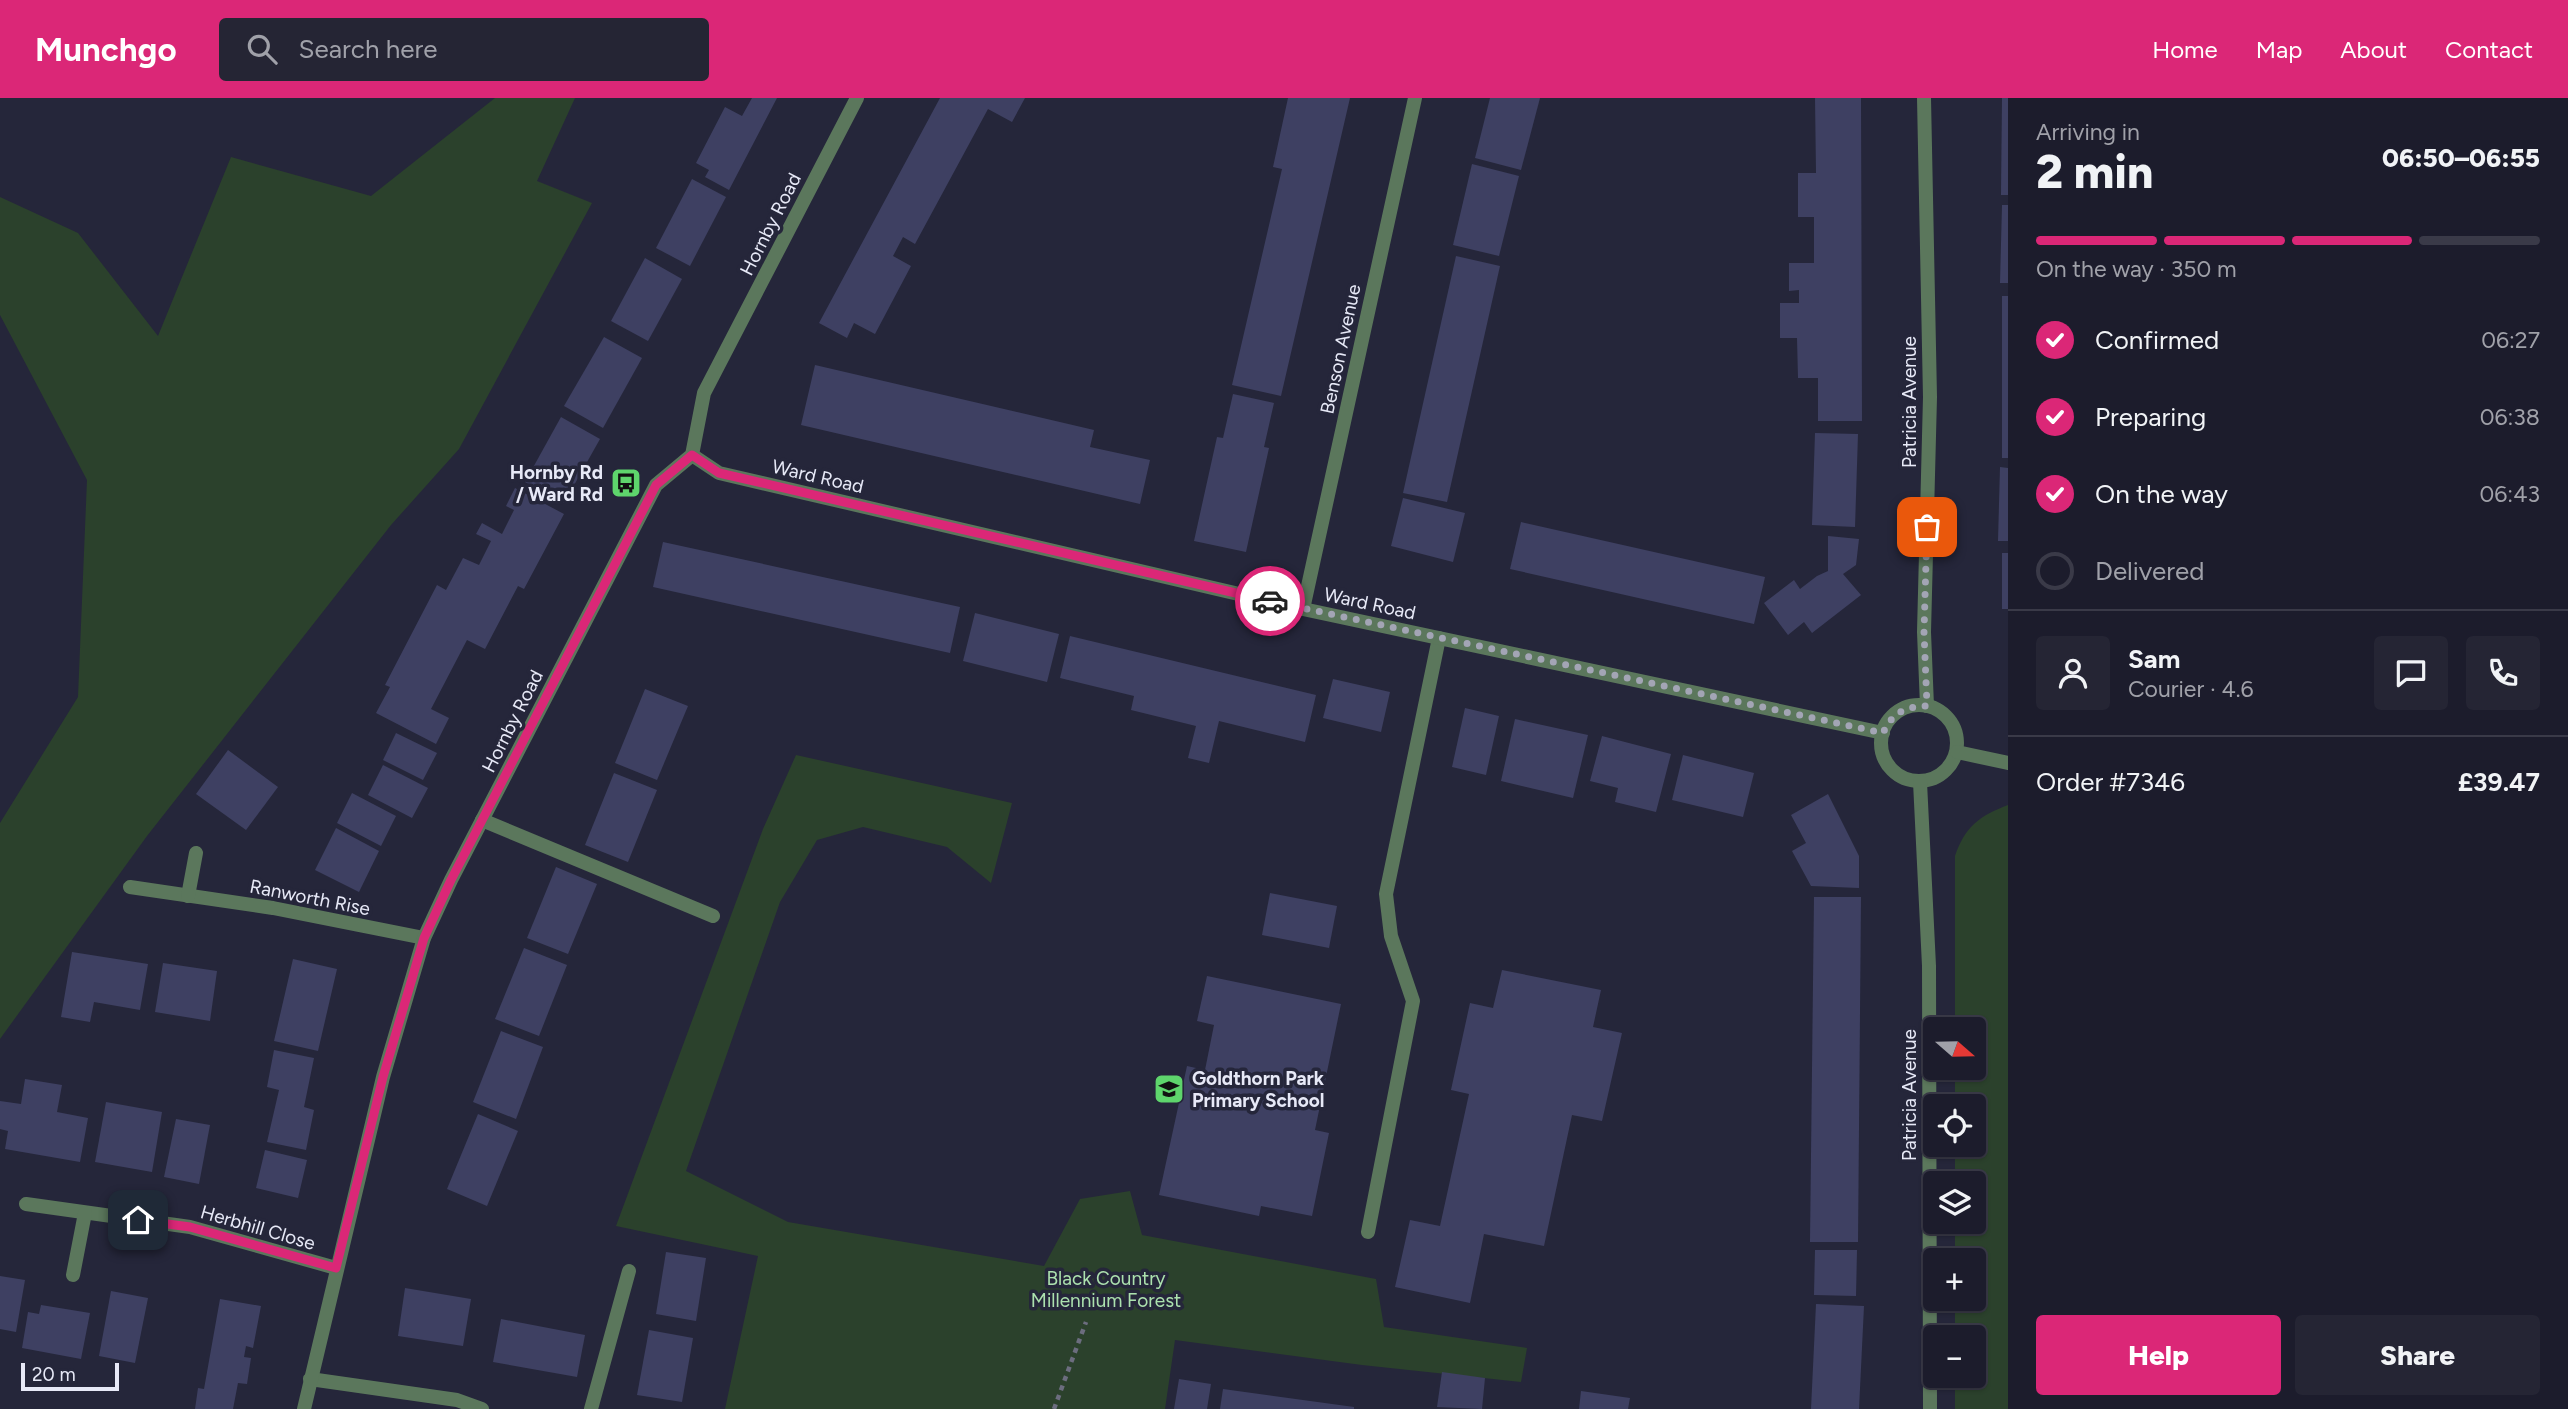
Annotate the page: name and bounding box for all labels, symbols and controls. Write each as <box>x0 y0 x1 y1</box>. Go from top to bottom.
search box <box>219 18 709 81</box>
text: Munchgo <box>35 30 177 69</box>
icon: search <box>243 30 281 68</box>
text: Search here <box>299 33 438 65</box>
text: Home <box>2152 35 2218 64</box>
text: Map <box>2256 35 2302 64</box>
text: About <box>2340 35 2407 64</box>
text: Contact <box>2445 35 2533 64</box>
text: Arriving in <box>2036 118 2140 146</box>
text: 06:50–06:55 <box>2382 142 2540 174</box>
text: 2 min <box>2036 144 2153 200</box>
street label: Hornby Road <box>735 169 806 279</box>
text: On the way · 350 m <box>2036 255 2237 283</box>
street label: Benson Avenue <box>1316 282 1365 416</box>
icon: check <box>2036 321 2074 359</box>
text: Confirmed <box>2095 324 2219 356</box>
text: 06:27 <box>2481 326 2540 354</box>
street label: Patricia Avenue <box>1898 336 1921 468</box>
icon: check <box>2036 398 2074 436</box>
text: Preparing <box>2095 401 2206 433</box>
text: 06:38 <box>2480 403 2540 431</box>
street label: Ward Road <box>770 455 866 498</box>
place label: Hornby Rd / Ward Rd <box>510 461 603 506</box>
bus stop icon: Hornby Rd / Ward Rd <box>609 466 643 500</box>
icon: check <box>2036 475 2074 513</box>
text: On the way <box>2095 478 2228 510</box>
text: 06:43 <box>2480 480 2540 508</box>
pin <box>1897 497 1957 557</box>
icon: bag <box>1908 508 1946 546</box>
text: Delivered <box>2095 555 2204 587</box>
courier <box>1235 566 1305 636</box>
icon: car <box>1251 582 1289 620</box>
street label: Ward Road <box>1322 583 1418 624</box>
button: person <box>2036 636 2110 710</box>
button: chat <box>2374 636 2448 710</box>
button: phone <box>2466 636 2540 710</box>
text: Sam <box>2128 643 2180 675</box>
street label: Hornby Road <box>477 666 548 776</box>
text: Courier · 4.6 <box>2128 675 2254 703</box>
text: Order #7346 <box>2036 766 2185 798</box>
text: £39.47 <box>2458 766 2540 798</box>
street label: Ranworth Rise <box>248 875 372 920</box>
north arrow <box>1923 1017 1986 1080</box>
map controls <box>1923 1017 1986 1388</box>
street label: Patricia Avenue <box>1898 1029 1921 1161</box>
place label: Goldthorn Park Primary School <box>1192 1067 1325 1112</box>
school or university icon: Goldthorn Park Primary School <box>1152 1072 1186 1106</box>
button: locate <box>1923 1094 1986 1157</box>
button: layers <box>1923 1171 1986 1234</box>
pin <box>108 1190 168 1250</box>
street label: Herbhill Close <box>198 1200 318 1255</box>
icon: home <box>119 1201 157 1239</box>
button: + <box>1923 1248 1986 1311</box>
park label: Black Country Millennium Forest <box>1031 1267 1181 1312</box>
button: Help <box>2036 1315 2281 1395</box>
button: Share <box>2295 1315 2540 1395</box>
button: − <box>1923 1325 1986 1388</box>
scale bar <box>21 1360 119 1392</box>
text: 20 m <box>32 1363 76 1386</box>

